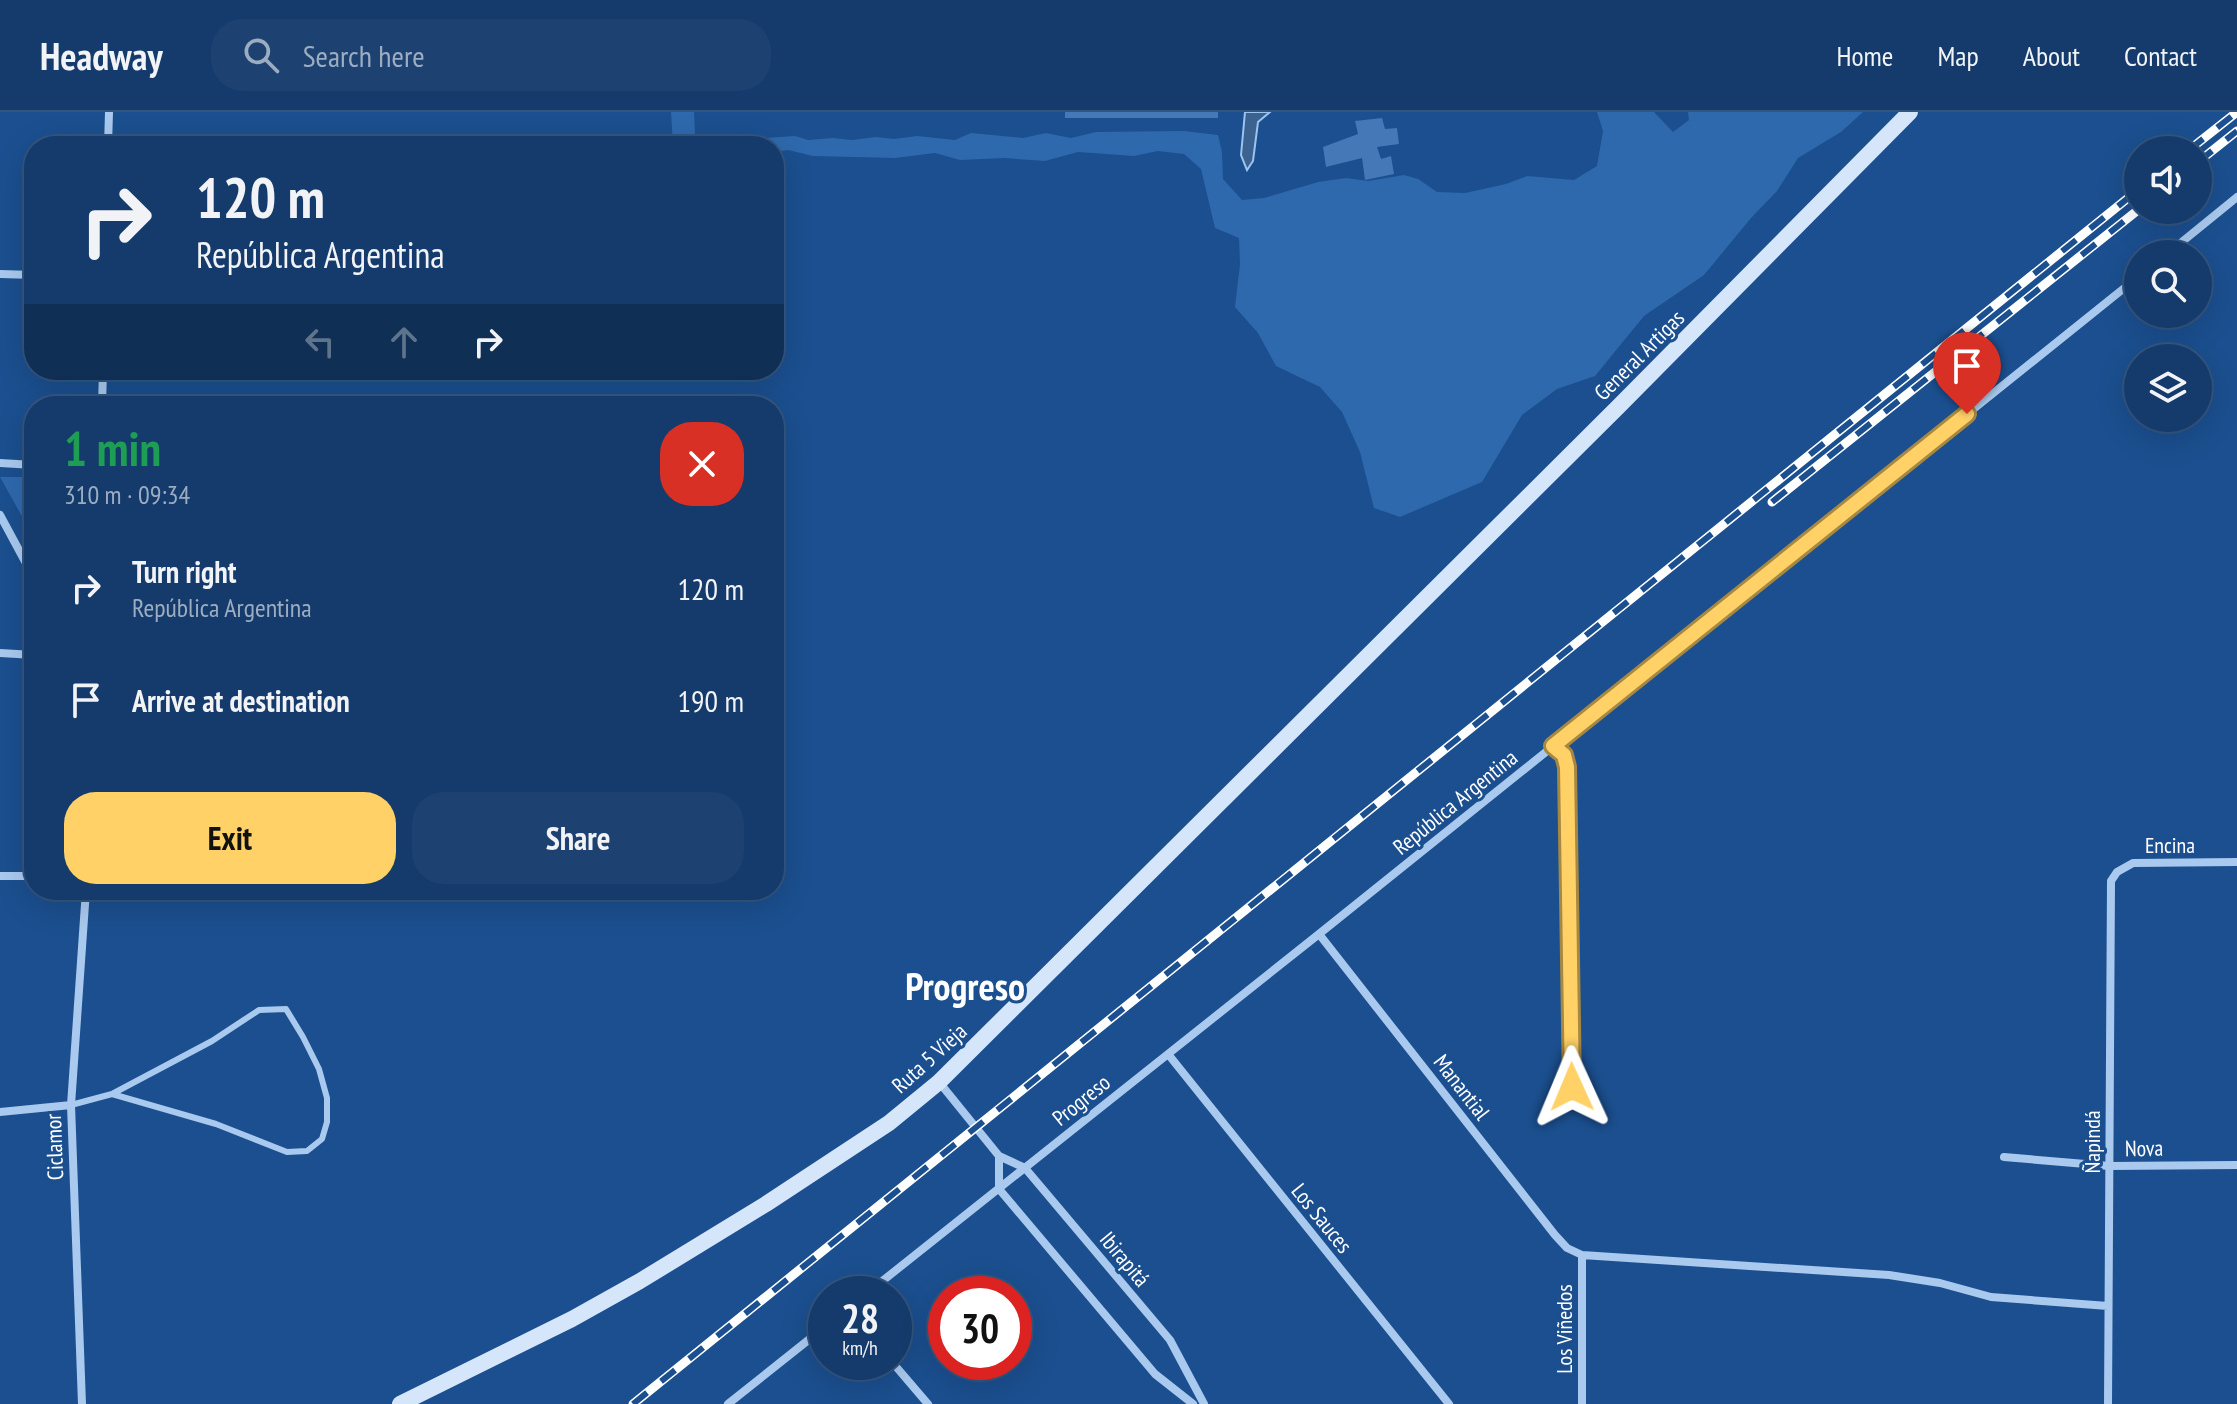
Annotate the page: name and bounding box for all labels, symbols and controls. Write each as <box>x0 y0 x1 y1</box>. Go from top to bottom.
search box <box>211 19 771 91</box>
text: Headway <box>40 31 163 80</box>
icon: search <box>239 33 283 77</box>
text: Search here <box>303 36 425 75</box>
text: Home <box>1837 37 1893 74</box>
text: Map <box>1937 37 1979 74</box>
text: About <box>2023 37 2080 74</box>
text: Contact <box>2124 37 2197 74</box>
map controls <box>2124 136 2212 432</box>
button: sound <box>2124 136 2212 224</box>
text: 120 m <box>196 161 325 233</box>
icon: right <box>64 168 168 272</box>
text: República Argentina <box>196 231 445 278</box>
button: search <box>2124 240 2212 328</box>
street label: General Artigas <box>1588 304 1690 406</box>
icon: left <box>298 320 342 364</box>
icon: ahead <box>382 320 426 364</box>
icon: right <box>466 320 510 364</box>
pin <box>1933 332 2001 414</box>
icon: arrive <box>1945 344 1989 388</box>
button: layers <box>2124 344 2212 432</box>
text: 1 min <box>64 417 161 479</box>
button: close <box>660 422 744 506</box>
text: 310 m · 09:34 <box>64 478 190 511</box>
text: Turn right <box>132 552 236 591</box>
icon: right <box>64 566 108 610</box>
text: 120 m <box>678 569 744 608</box>
text: República Argentina <box>132 591 312 624</box>
icon: arrive <box>64 678 108 722</box>
text: Arrive at destination <box>132 681 350 720</box>
text: 190 m <box>678 681 744 720</box>
street label: República Argentina <box>1387 743 1523 861</box>
button: Exit <box>64 792 396 884</box>
button: Share <box>412 792 744 884</box>
street label: Encina <box>2145 831 2195 859</box>
district label: Progreso <box>905 961 1025 1010</box>
street label: Ruta 5 Vieja <box>886 1017 972 1099</box>
position arrow <box>1530 1045 1614 1129</box>
street label: Manantial <box>1428 1049 1497 1126</box>
street label: Progreso <box>1046 1068 1116 1132</box>
street label: Ñapindá <box>2078 1111 2106 1173</box>
street label: Ciclamor <box>39 1113 69 1181</box>
street label: Nova <box>2125 1134 2163 1162</box>
street label: Los Sauces <box>1285 1178 1359 1258</box>
street label: Ibirapitá <box>1094 1226 1156 1292</box>
speed limit sign: 30 <box>928 1276 1032 1380</box>
street label: Los Viñedos <box>1550 1284 1578 1374</box>
text: 28 <box>841 1292 879 1344</box>
text: km/h <box>842 1335 878 1361</box>

